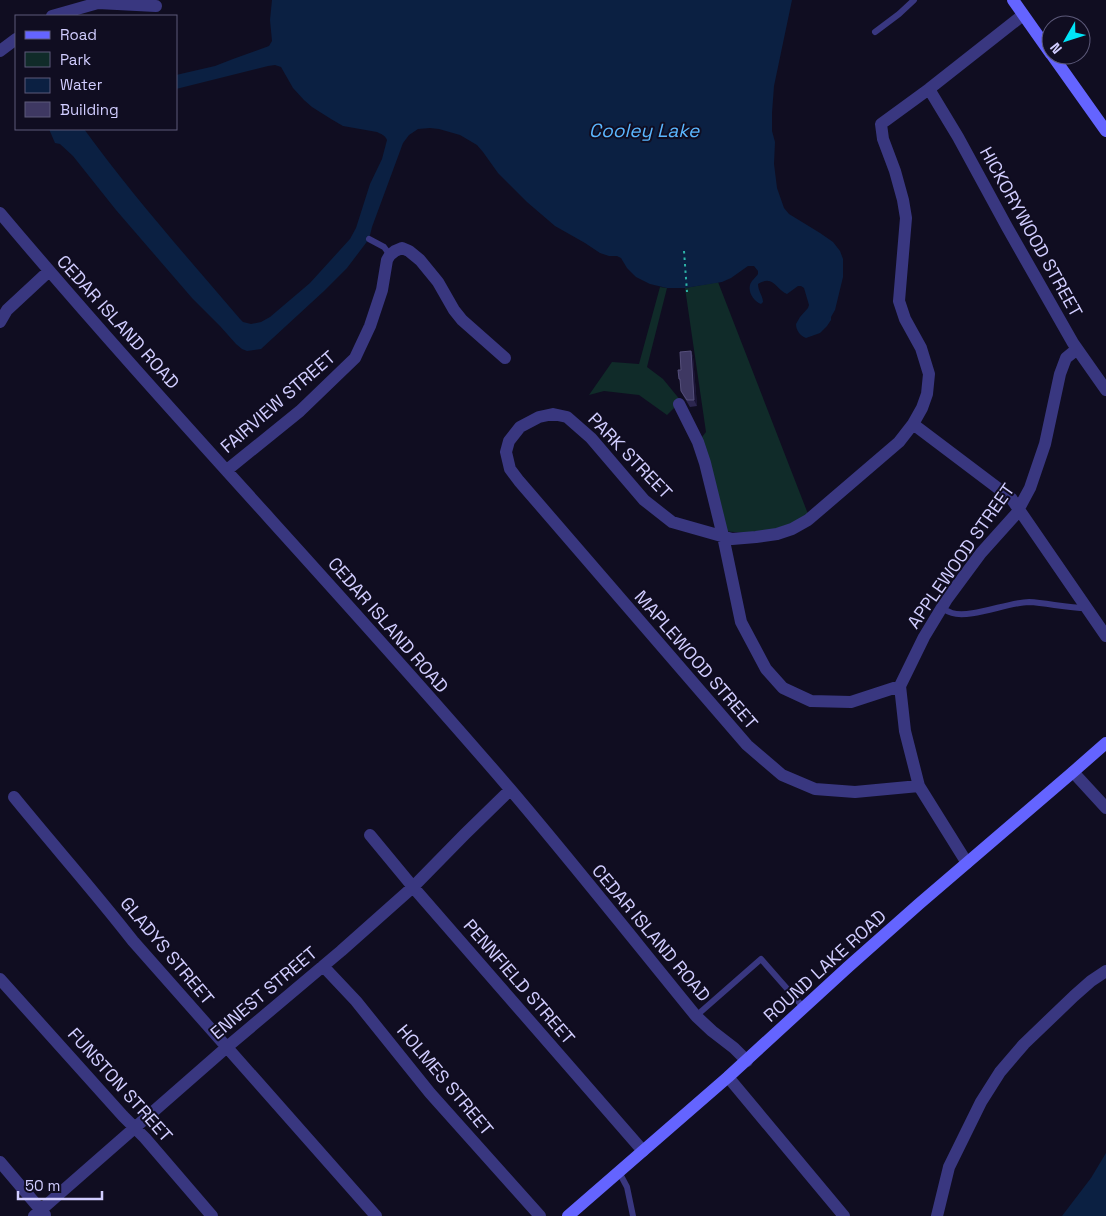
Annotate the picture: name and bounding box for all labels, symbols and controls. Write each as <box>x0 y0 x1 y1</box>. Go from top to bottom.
legend <box>15 15 178 130</box>
north arrow <box>1041 15 1091 65</box>
text: Road <box>60 25 97 44</box>
text: N <box>1046 39 1066 57</box>
text: Park <box>60 50 91 69</box>
text: Water <box>60 75 103 94</box>
text: Building <box>60 100 119 119</box>
water label: Cooley Lake <box>589 118 700 143</box>
street label: HICKORYWOOD STREET <box>975 142 1088 321</box>
street label: CEDAR ISLAND ROAD <box>52 250 185 393</box>
street label: FAIRVIEW STREET <box>215 345 340 458</box>
street label: PARK STREET <box>583 408 678 504</box>
street label: APPLEWOOD STREET <box>902 478 1020 633</box>
street label: CEDAR ISLAND ROAD <box>323 552 454 697</box>
street label: MAPLEWOOD STREET <box>630 585 763 734</box>
street label: CEDAR ISLAND ROAD <box>587 859 716 1006</box>
street label: GLADYS STREET <box>115 892 220 1010</box>
street label: ROUND LAKE ROAD <box>759 904 891 1027</box>
street label: PENNFIELD STREET <box>459 914 580 1049</box>
street label: ENNEST STREET <box>205 941 322 1044</box>
street label: HOLMES STREET <box>392 1019 499 1140</box>
street label: FUNSTON STREET <box>63 1023 178 1147</box>
scale bar <box>18 1168 101 1200</box>
text: 50 m <box>25 1176 60 1195</box>

